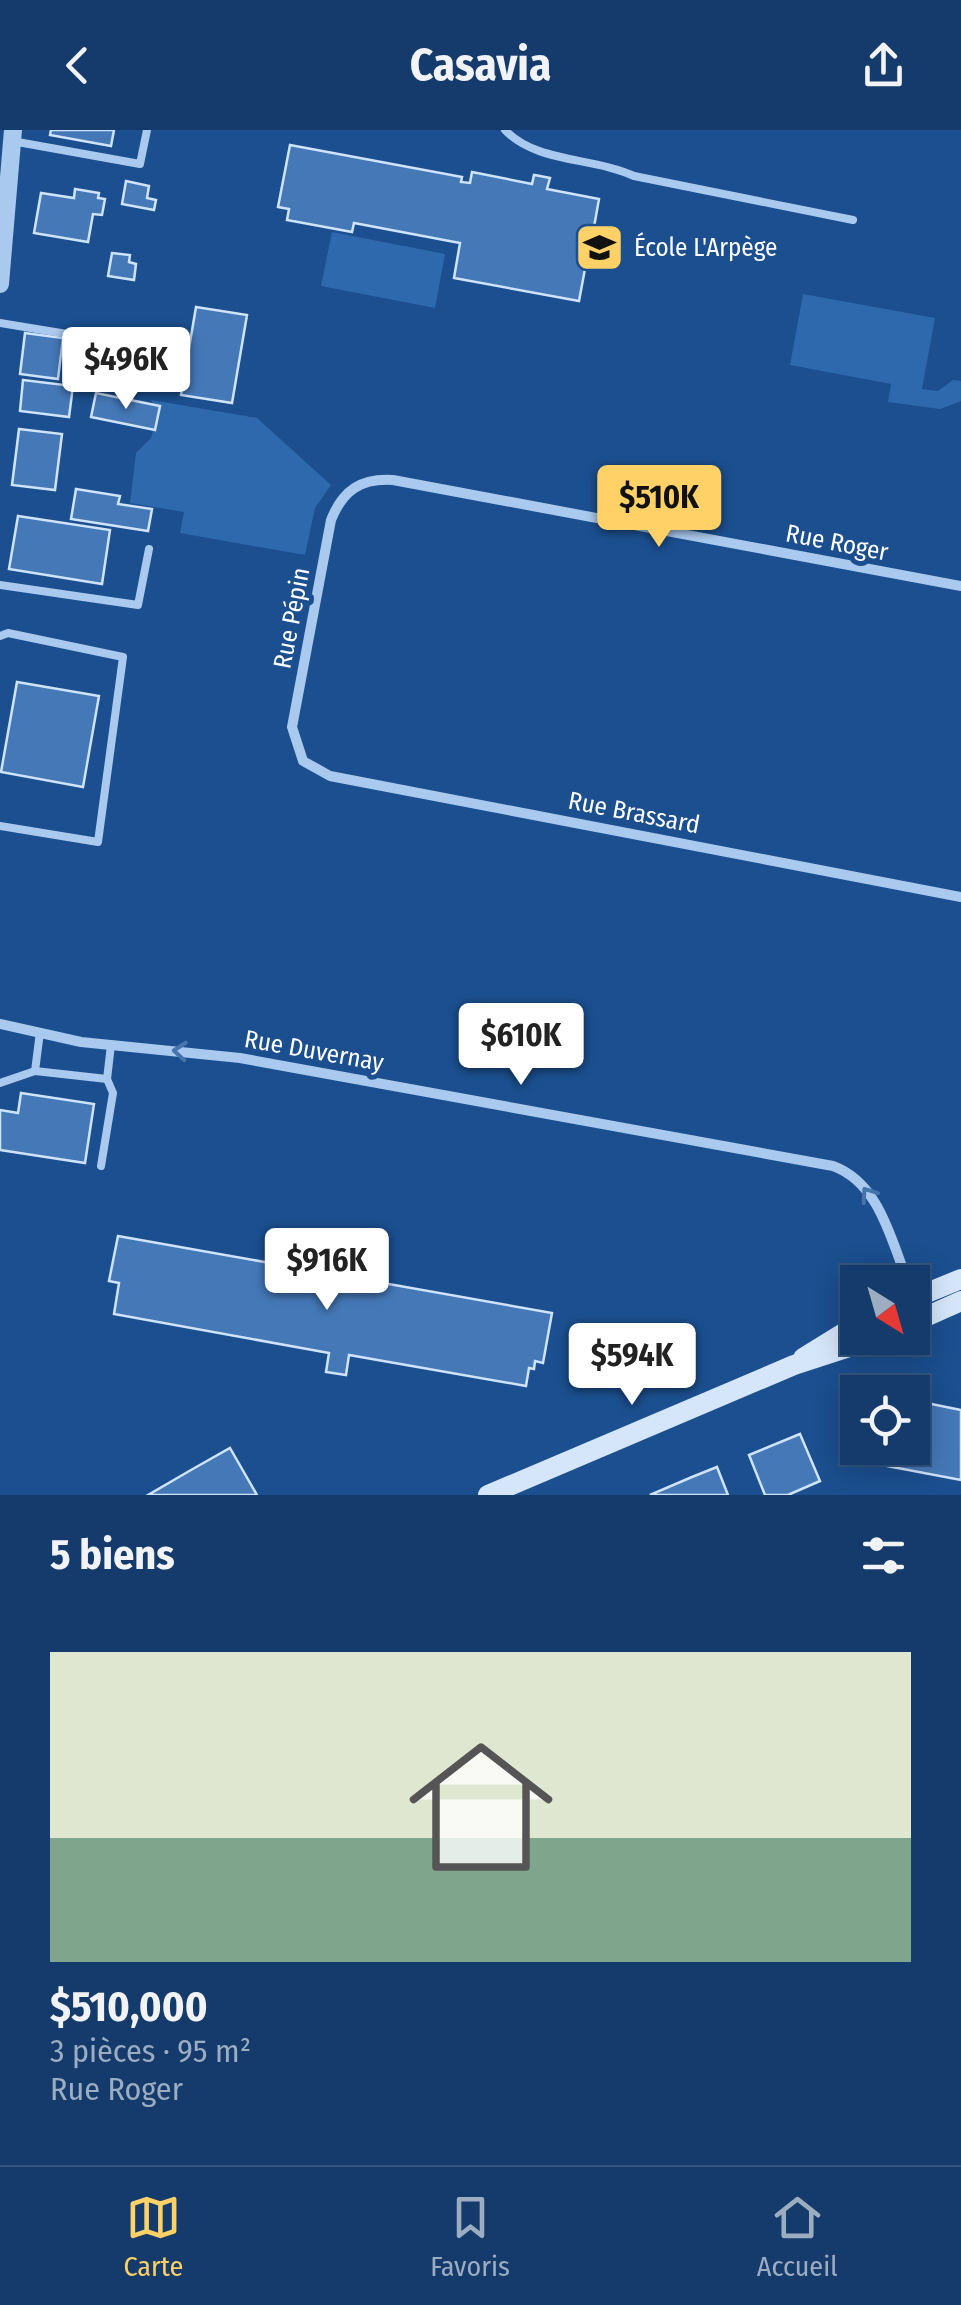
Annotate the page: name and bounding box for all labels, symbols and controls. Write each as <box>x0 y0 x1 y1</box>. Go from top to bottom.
icon: back <box>50 38 105 93</box>
text: Casavia <box>410 38 551 92</box>
icon: share <box>856 38 911 93</box>
school or university icon: École L'Arpège <box>573 222 625 274</box>
place label: École L'Arpège <box>634 232 777 263</box>
pin: $496K <box>56 327 196 412</box>
text: $496K <box>84 340 168 378</box>
pin: $510K <box>589 465 729 550</box>
text: $510K <box>619 478 699 516</box>
street label: Rue Roger <box>783 518 891 568</box>
street label: Rue Pépin <box>268 565 316 671</box>
street label: Rue Brassard <box>566 786 702 840</box>
pin: $610K <box>451 1003 591 1088</box>
text: $610K <box>481 1016 561 1054</box>
street label: Rue Duvernay <box>242 1024 386 1078</box>
one-way arrow <box>171 1040 187 1062</box>
one-way arrow <box>862 1187 880 1205</box>
pin: $916K <box>257 1228 397 1313</box>
text: $916K <box>287 1241 367 1279</box>
north arrow <box>840 1265 930 1355</box>
map controls <box>840 1265 930 1465</box>
pin: $594K <box>562 1323 702 1408</box>
text: $594K <box>591 1336 673 1374</box>
button: locate <box>840 1375 930 1465</box>
icon: filters <box>856 1528 911 1583</box>
text: 5 biens <box>50 1530 175 1580</box>
icon: home <box>391 1717 571 1897</box>
text: $510,000 <box>50 1982 208 2032</box>
text: 3 pièces · 95 m² <box>50 2032 251 2070</box>
text: Rue Roger <box>50 2070 183 2108</box>
tab: Carte <box>123 2190 183 2283</box>
tab: Favoris <box>430 2190 510 2283</box>
tab: Accueil <box>757 2190 838 2283</box>

